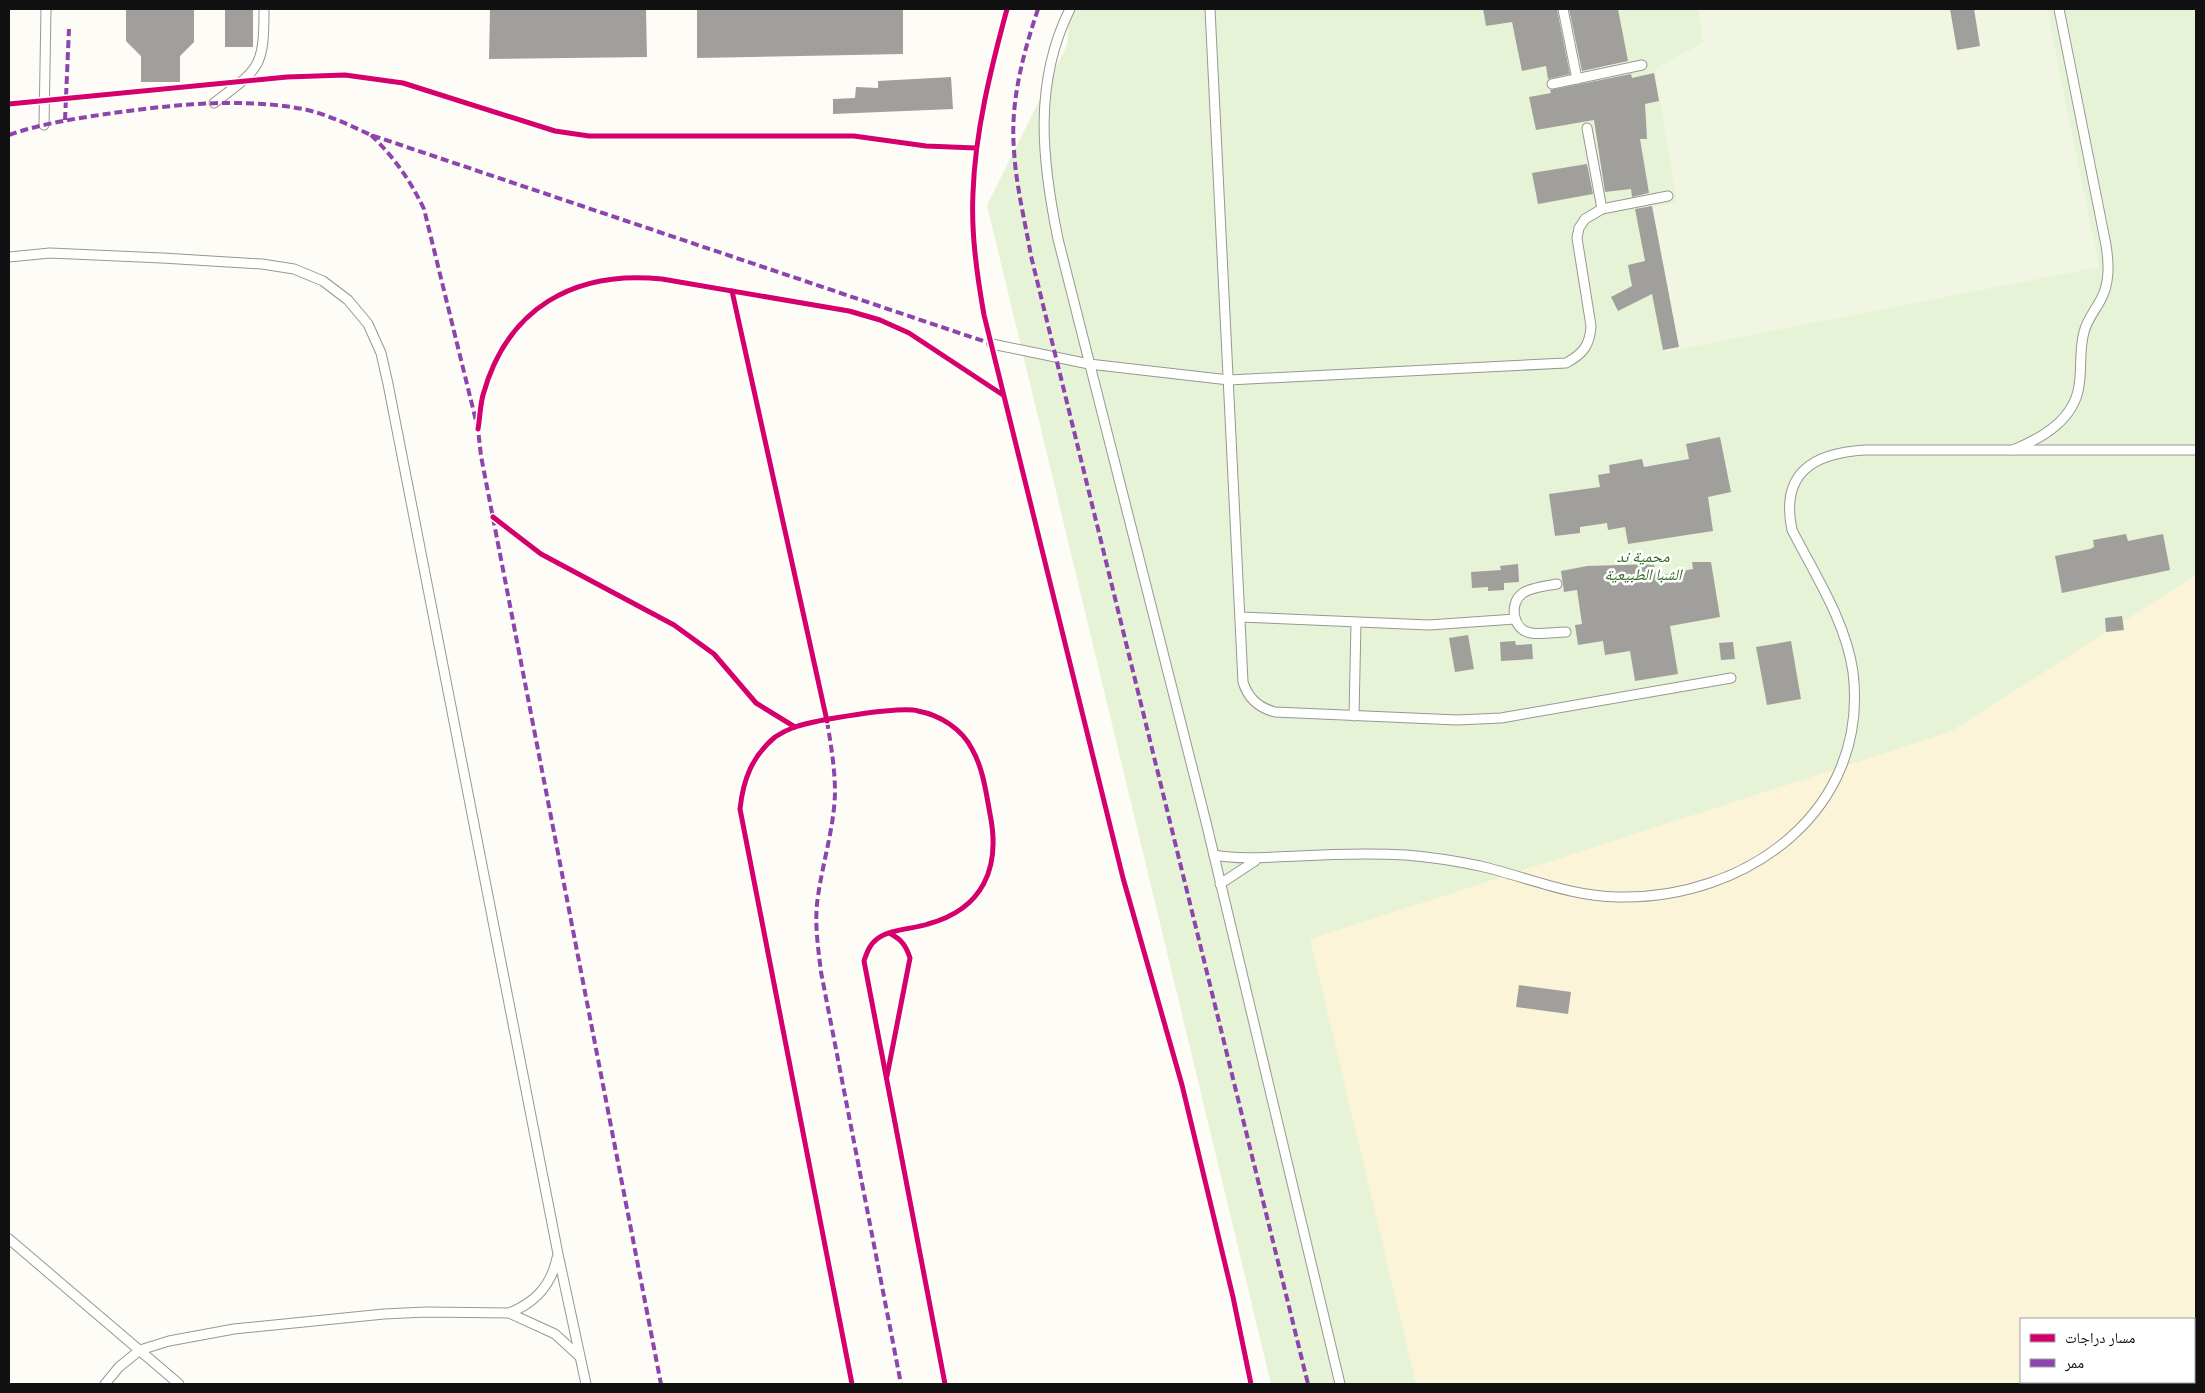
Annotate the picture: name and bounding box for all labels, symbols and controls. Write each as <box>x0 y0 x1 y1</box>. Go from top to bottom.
park label: محمية ند الشبا الطبيعية <box>1604 546 1684 584</box>
legend <box>2020 1318 2195 1383</box>
text: مسار دراجات <box>2065 1328 2136 1347</box>
text: ممر <box>2064 1353 2084 1372</box>

